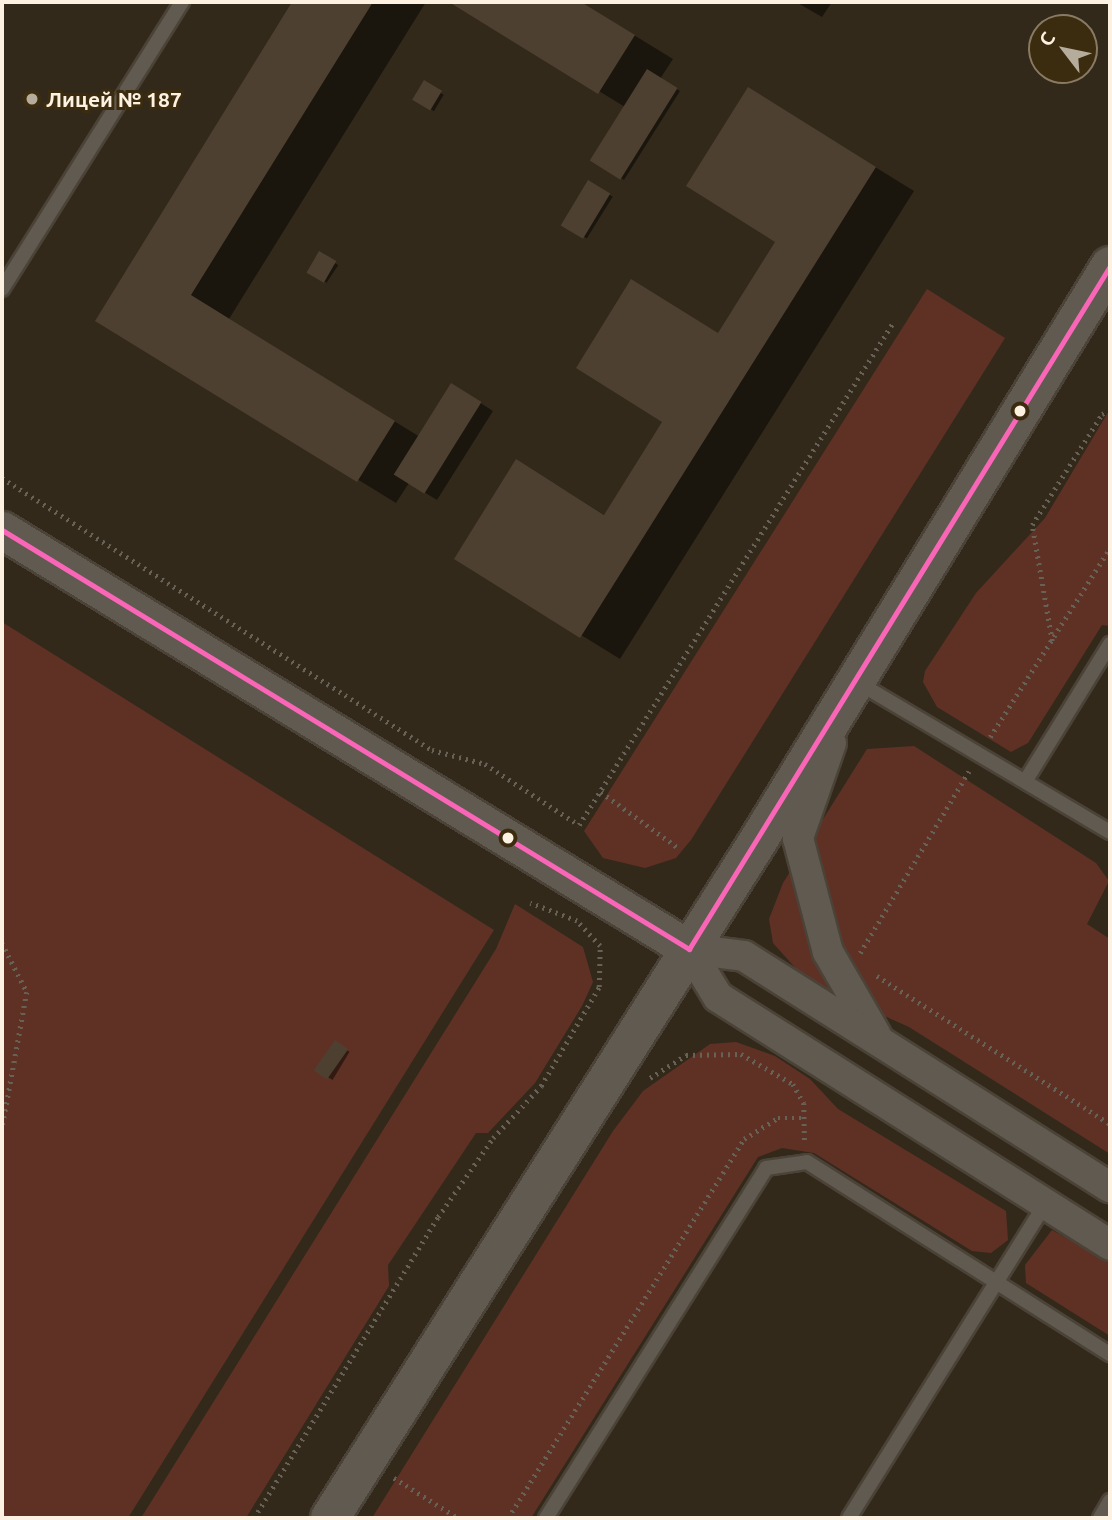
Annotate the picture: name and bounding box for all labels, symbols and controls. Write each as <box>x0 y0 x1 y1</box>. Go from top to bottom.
north arrow <box>1028 14 1098 84</box>
text: С <box>1034 28 1059 50</box>
place label: Лицей № 187 <box>46 86 182 112</box>
marker: Лицей № 187 <box>24 91 40 107</box>
unlabelled marker <box>1013 404 1027 418</box>
unlabelled marker <box>501 831 515 845</box>

